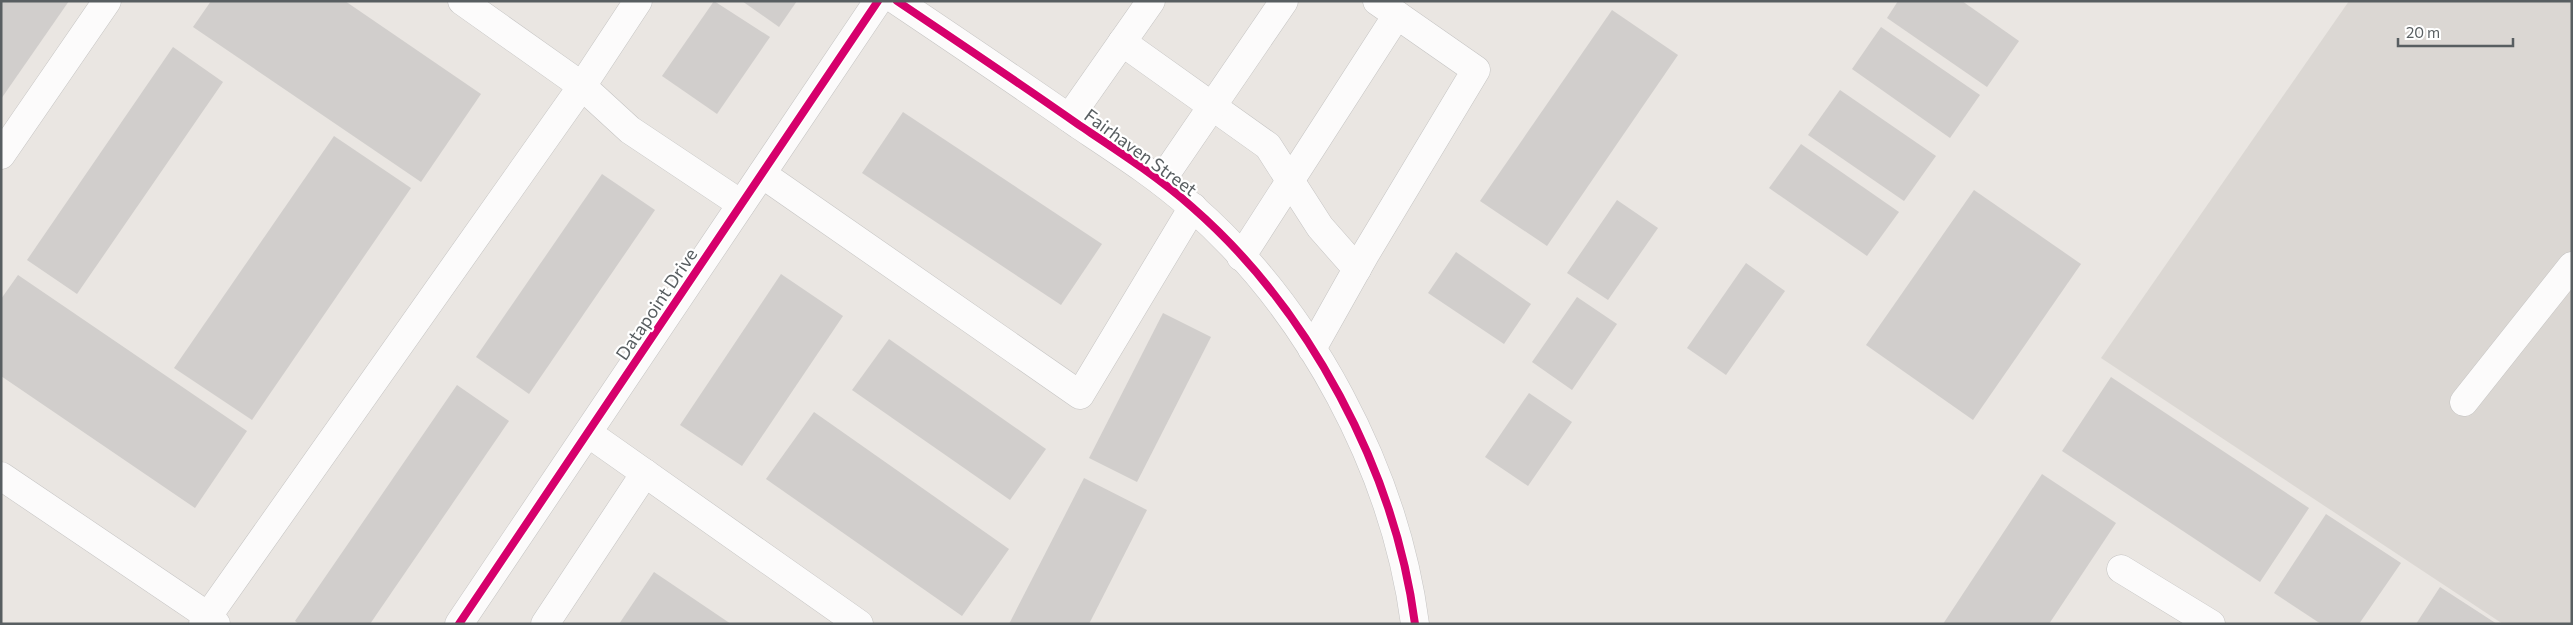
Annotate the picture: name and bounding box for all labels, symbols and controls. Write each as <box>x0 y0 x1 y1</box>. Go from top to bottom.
scale bar <box>2398 15 2513 47</box>
text: 20 m <box>2406 23 2440 41</box>
street label: Fairhaven Street <box>1080 104 1202 200</box>
street label: Datapoint Drive <box>610 244 702 364</box>

